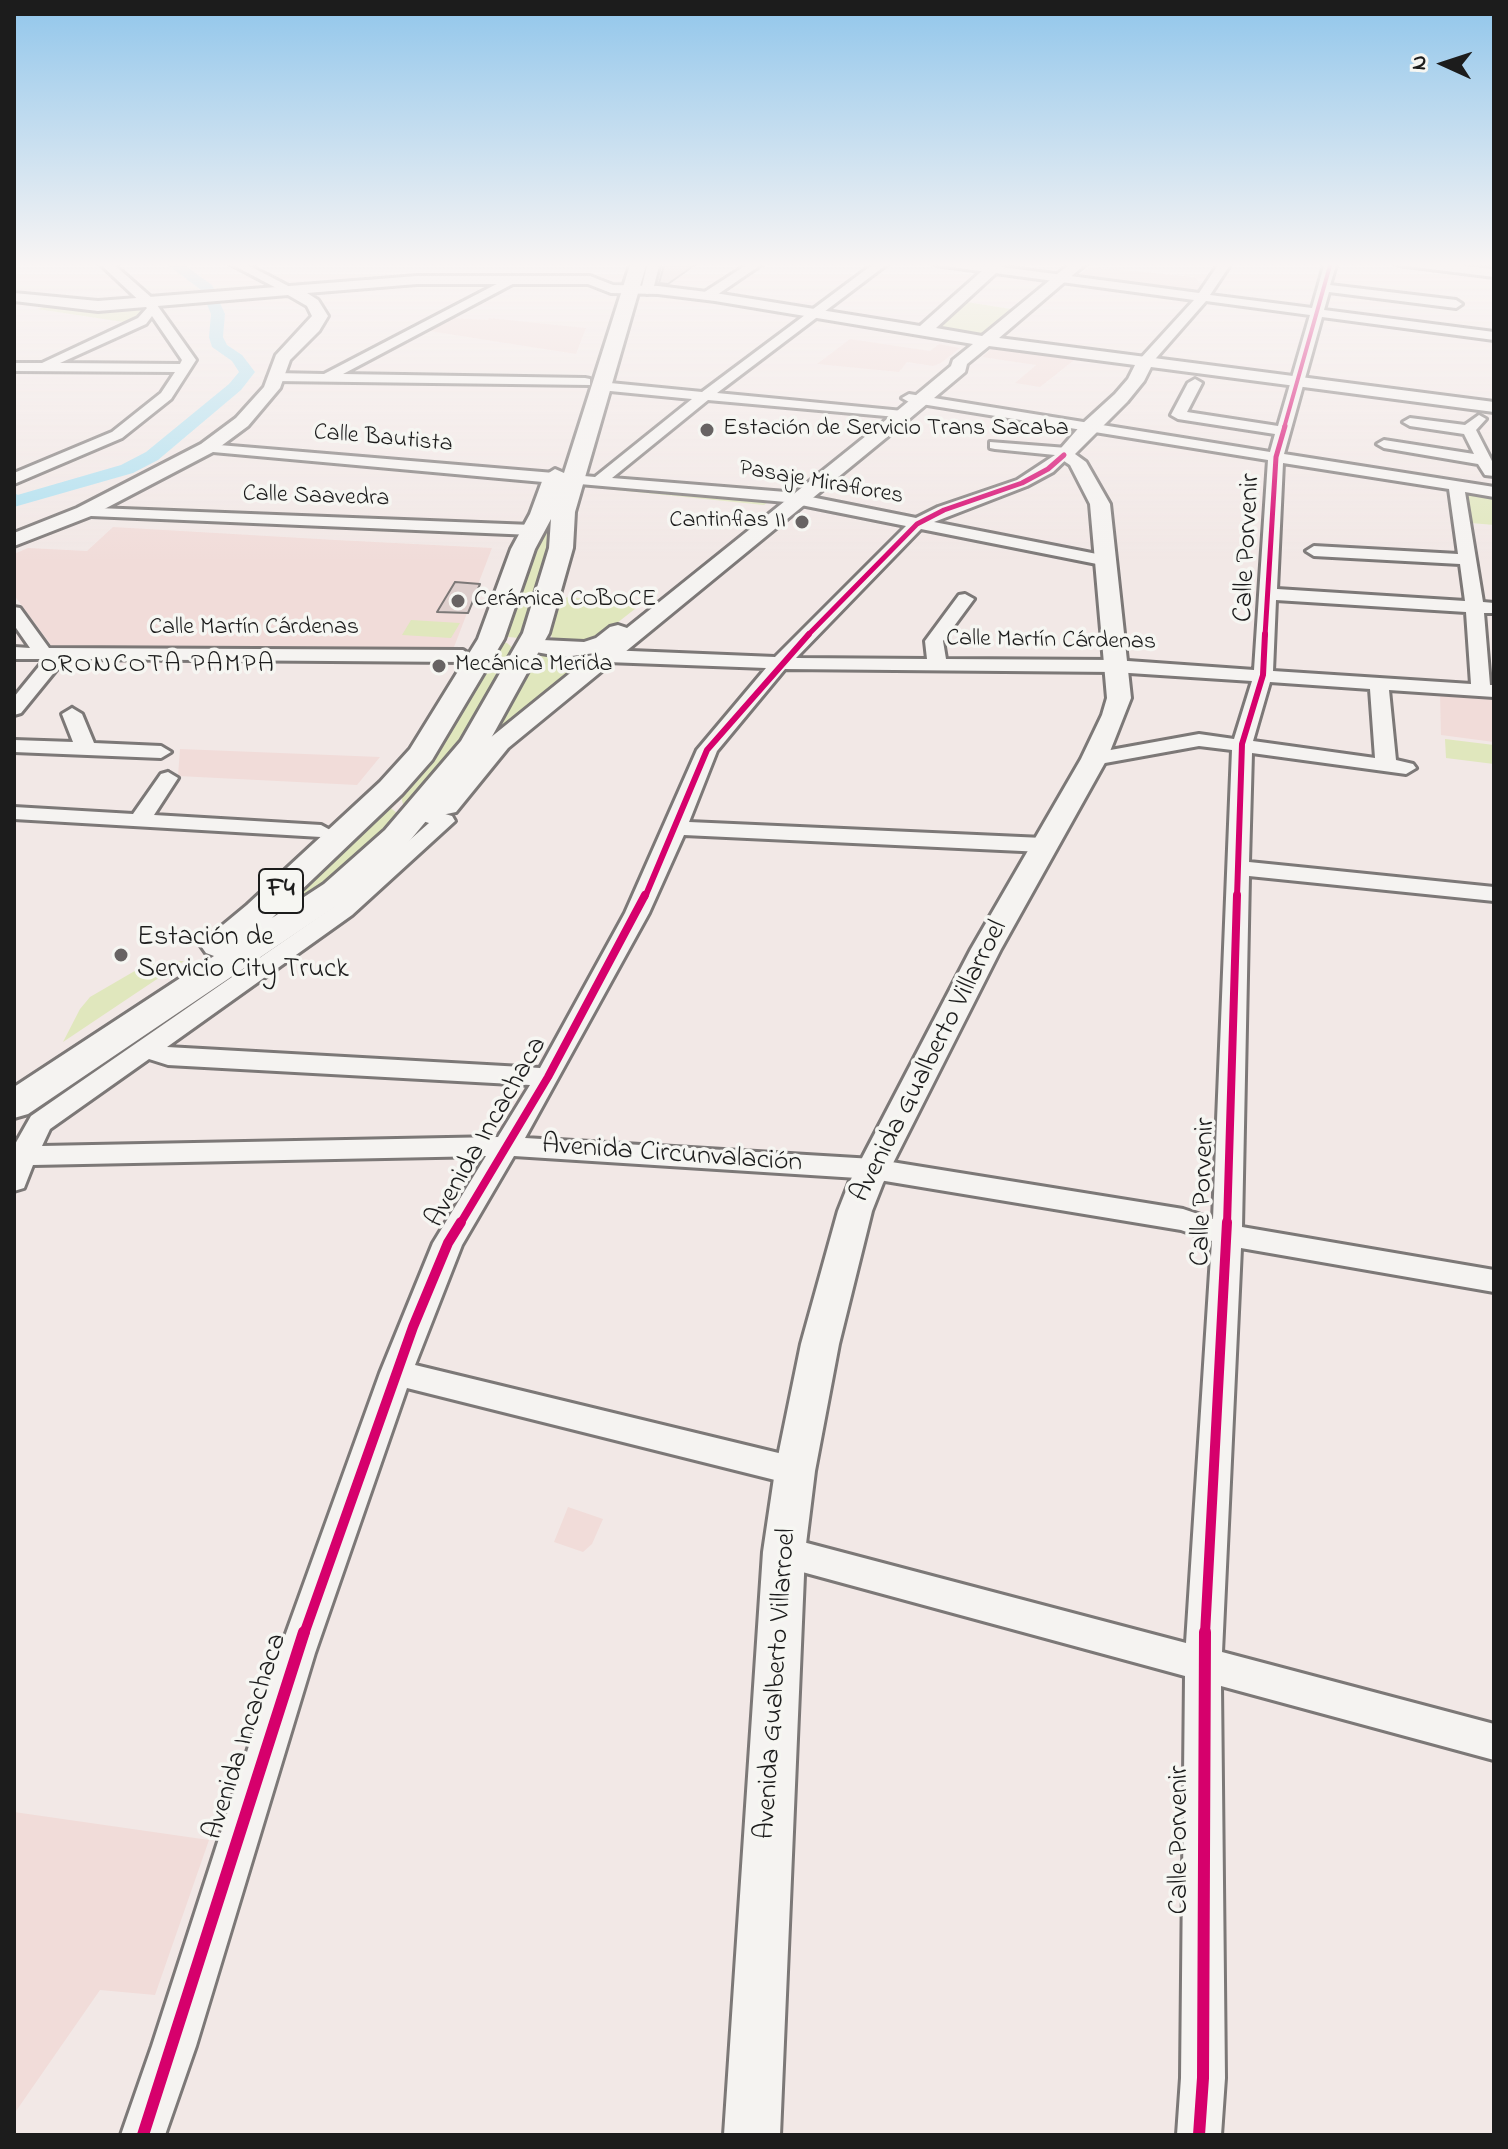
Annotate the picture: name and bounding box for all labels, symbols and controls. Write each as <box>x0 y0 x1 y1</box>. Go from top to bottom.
north arrow <box>1404 24 1484 104</box>
text: N <box>1404 54 1436 71</box>
place label: Estación de Servicio Trans Sacaba <box>723 416 1069 444</box>
street label: Calle Bautista <box>312 420 454 460</box>
marker: Estación de Servicio Trans Sacaba <box>698 421 716 439</box>
street label: Pasaje Miraflores <box>737 455 905 513</box>
street label: Calle Porvenir <box>1228 473 1270 623</box>
street label: Calle Saavedra <box>242 481 390 515</box>
place label: Cantinflas II <box>669 508 786 536</box>
marker: Cantinflas II <box>793 513 811 531</box>
place label: Cerámica COBOCE <box>474 587 656 615</box>
marker: Cerámica COBOCE <box>449 592 467 610</box>
street label: Calle Martín Cárdenas <box>149 615 359 643</box>
street label: Calle Martín Cárdenas <box>946 626 1156 658</box>
district label: ORONCOTA PAMPA <box>40 651 276 683</box>
place label: Mecánica Merida <box>455 652 612 680</box>
marker: Mecánica Merida <box>430 657 448 675</box>
road number: F4 <box>259 869 303 913</box>
street label: Avenida Gualberto Villarroel <box>845 915 1017 1209</box>
place label: Estación de Servicio City Truck <box>137 922 349 988</box>
marker: Estación de Servicio City Truck <box>112 946 130 964</box>
street label: Avenida Incachaca <box>420 1032 556 1234</box>
street label: Calle Porvenir <box>1186 1117 1224 1267</box>
street label: Avenida Circunvalación <box>541 1130 803 1182</box>
street label: Avenida Gualberto Villarroel <box>750 1527 806 1841</box>
street label: Avenida Incachaca <box>198 1630 296 1844</box>
street label: Calle Porvenir <box>1164 1766 1198 1914</box>

